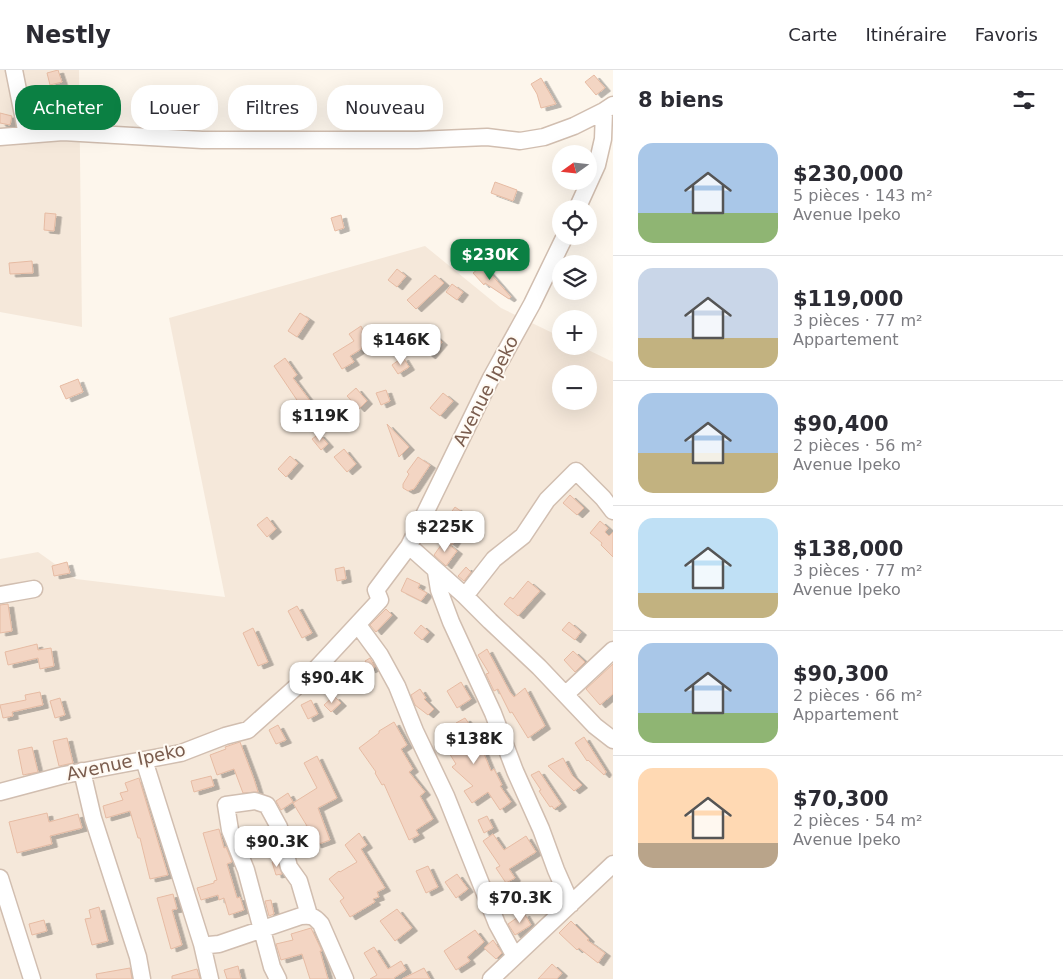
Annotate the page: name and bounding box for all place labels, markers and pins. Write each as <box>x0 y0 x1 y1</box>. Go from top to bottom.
pin: $230K <box>455 238 525 281</box>
pin: $146K <box>366 324 436 366</box>
pin: $119K <box>285 400 355 442</box>
pin: $225K <box>410 510 480 553</box>
pin: $90.4K <box>291 662 373 704</box>
pin: $138K <box>439 722 509 765</box>
pin: $90.3K <box>236 826 318 868</box>
pin: $70.3K <box>479 882 561 924</box>

